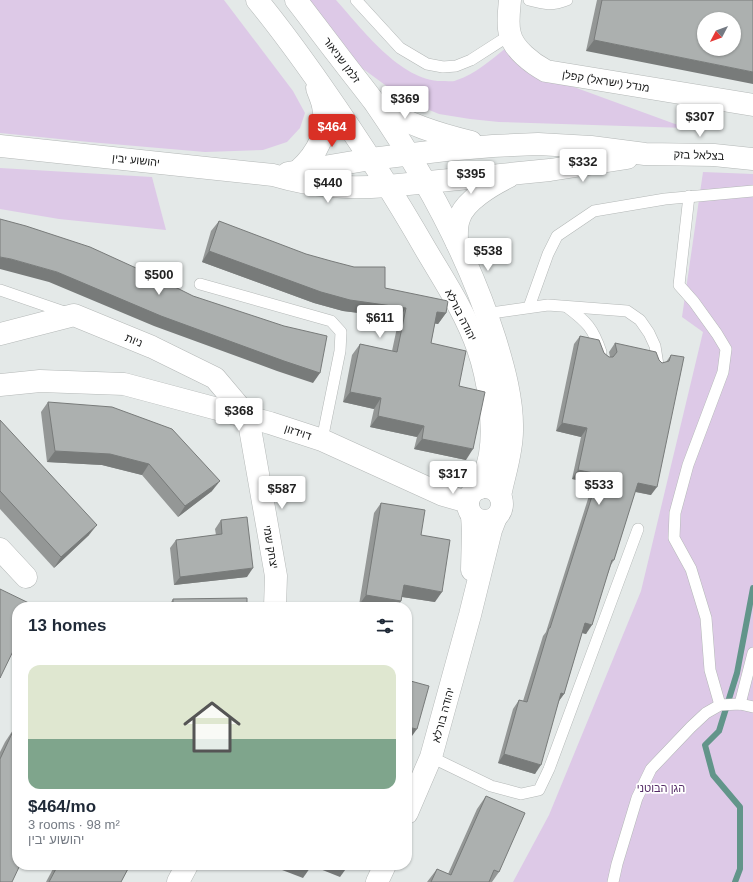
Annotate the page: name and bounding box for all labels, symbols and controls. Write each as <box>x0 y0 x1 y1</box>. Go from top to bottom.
north arrow <box>697 12 741 56</box>
map controls <box>697 12 741 56</box>
street label: זלמן שניאור <box>321 35 363 85</box>
street label: מנדל (ישראל) קפלן <box>561 68 651 94</box>
pin: $369 <box>381 86 429 120</box>
text: $369 <box>391 91 419 106</box>
pin: $307 <box>676 104 724 138</box>
text: $307 <box>686 109 714 124</box>
pin: $464 <box>308 114 356 148</box>
text: $464 <box>318 119 346 134</box>
street label: בצלאל בזק <box>674 148 725 162</box>
pin: $332 <box>559 149 607 183</box>
street label: יהושוע יבין <box>112 152 160 168</box>
text: $332 <box>569 154 597 169</box>
pin: $395 <box>447 161 495 195</box>
text: $395 <box>457 166 485 181</box>
pin: $440 <box>304 170 352 204</box>
text: $440 <box>314 175 342 190</box>
pin: $538 <box>464 238 512 272</box>
text: $538 <box>474 243 502 258</box>
pin: $500 <box>135 262 183 296</box>
text: $500 <box>145 267 173 282</box>
street label: יהודה בורלא <box>443 287 479 343</box>
pin: $611 <box>356 305 404 339</box>
text: $611 <box>366 310 394 325</box>
street label: ניות <box>124 331 144 349</box>
pin: $368 <box>215 398 263 432</box>
text: $368 <box>225 403 253 418</box>
street label: דוידזון <box>283 422 313 442</box>
pin: $317 <box>429 461 477 495</box>
text: $317 <box>439 466 467 481</box>
pin: $533 <box>575 472 623 506</box>
pin: $587 <box>258 476 306 510</box>
text: $533 <box>585 477 613 492</box>
text: $587 <box>268 481 296 496</box>
street label: יצחק שמי <box>261 524 281 570</box>
icon: filters <box>374 615 396 637</box>
text: 13 homes <box>28 616 106 635</box>
street label: יהודה בורלא <box>430 686 456 744</box>
icon: home <box>176 691 248 763</box>
park label: הגן הבוטני <box>637 782 685 794</box>
text: $464/mo <box>28 797 96 816</box>
text: 3 rooms · 98 m² <box>28 817 120 832</box>
text: יהושוע יבין <box>28 832 84 847</box>

